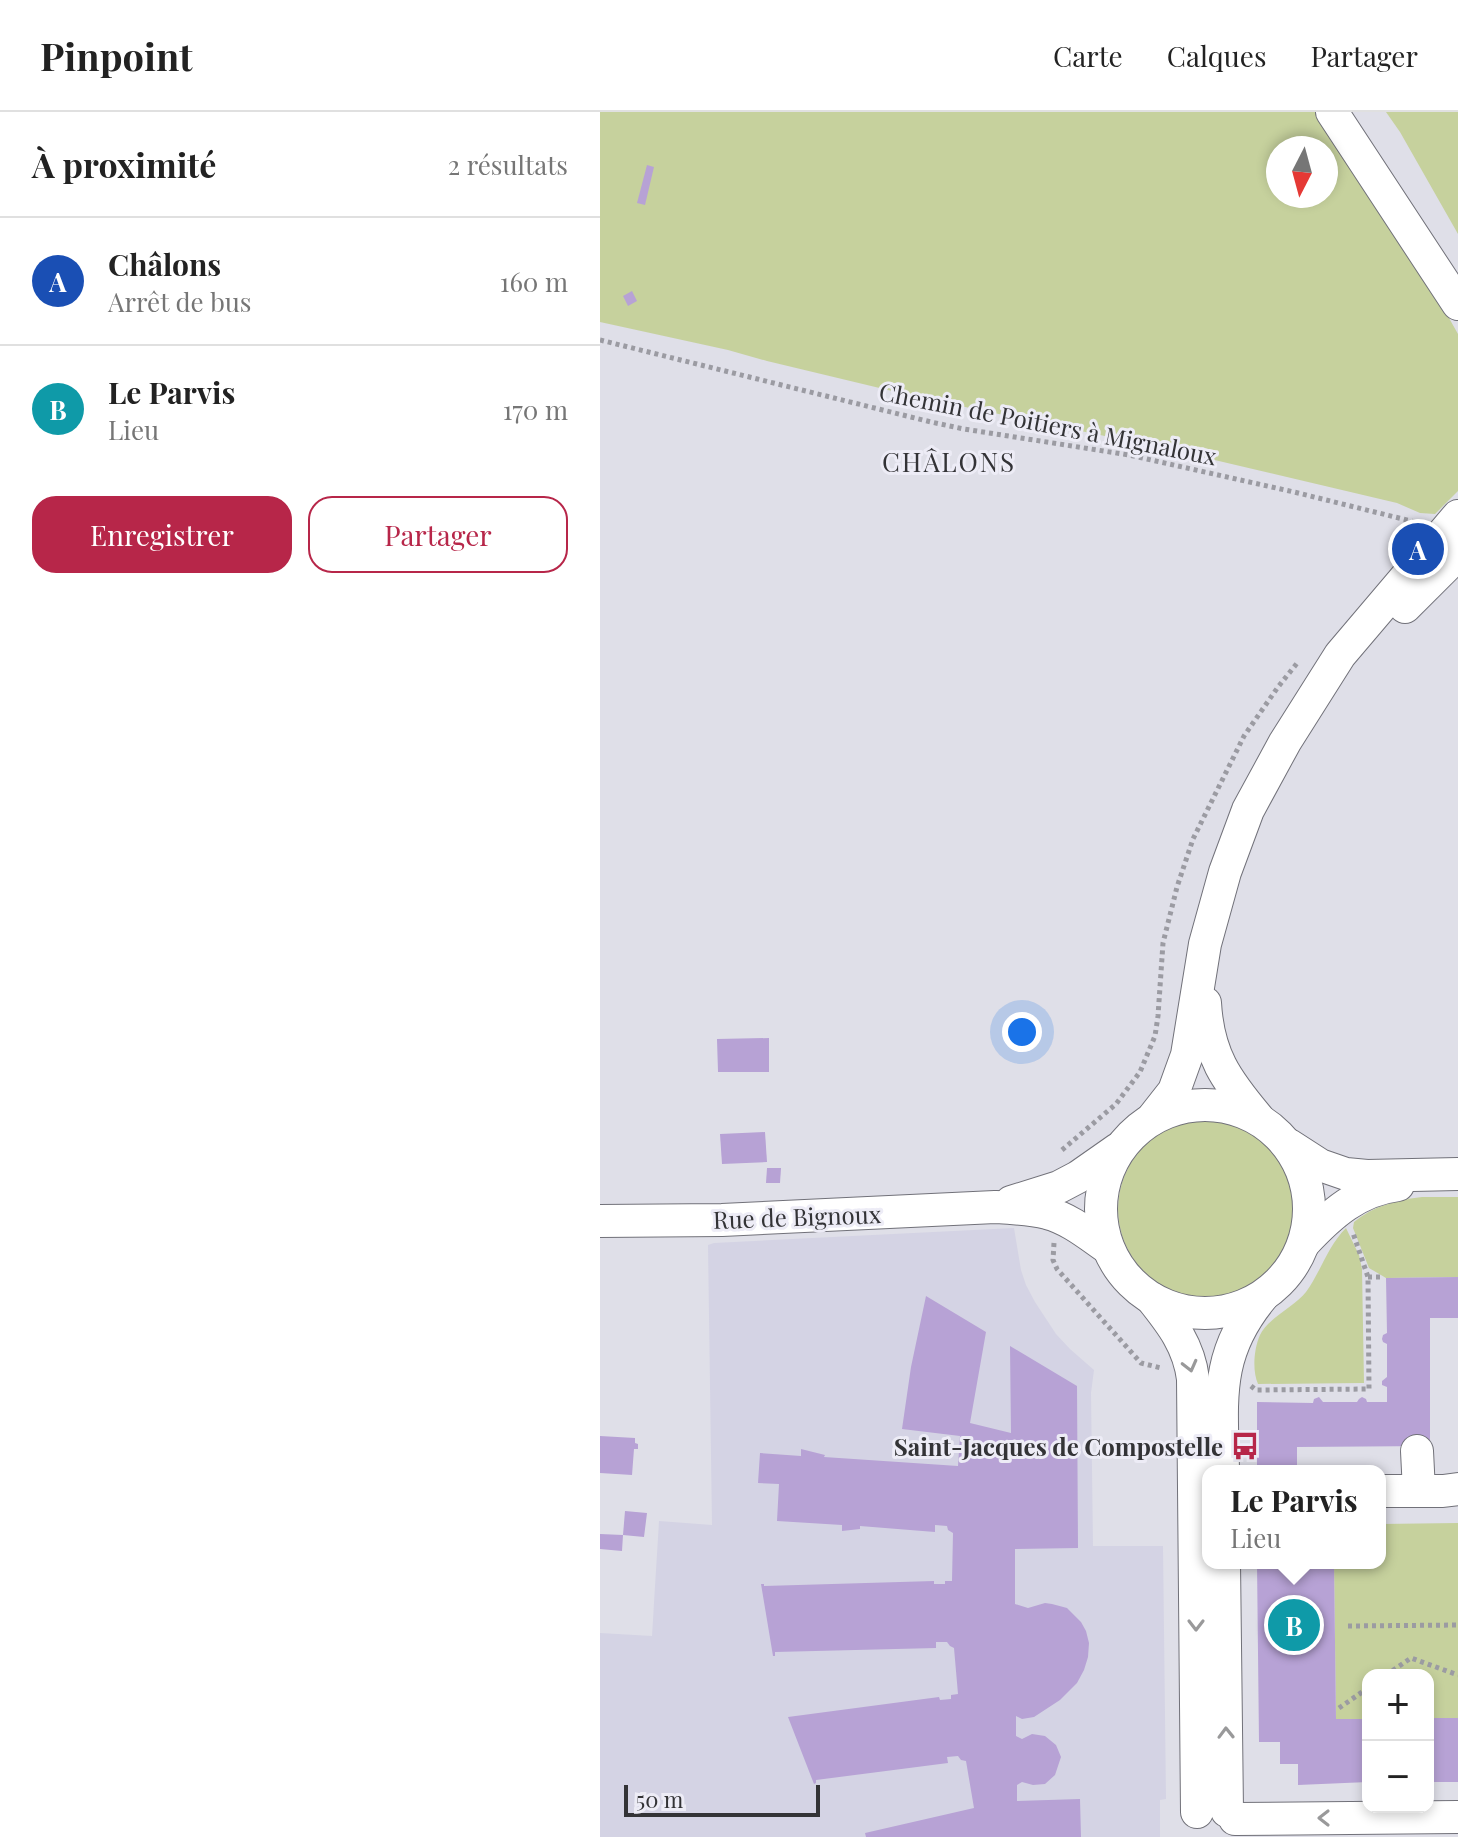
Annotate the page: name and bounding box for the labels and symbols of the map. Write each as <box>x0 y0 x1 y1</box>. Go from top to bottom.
north arrow <box>1266 136 1338 208</box>
street label: Chemin de Poitiers à Mignaloux <box>876 375 1220 472</box>
district label: CHÂLONS <box>882 444 1016 479</box>
pin: A <box>1392 519 1444 579</box>
your location <box>1002 1012 1042 1052</box>
street label: Rue de Bignoux <box>712 1197 882 1235</box>
one-way arrow <box>1181 1358 1198 1372</box>
place label: Saint-Jacques de Compostelle <box>894 1430 1223 1462</box>
bus stop icon: Saint-Jacques de Compostelle <box>1230 1431 1260 1461</box>
pin: B <box>1268 1595 1320 1655</box>
one-way arrow <box>1187 1619 1205 1632</box>
one-way arrow <box>1217 1726 1234 1739</box>
scale bar <box>624 1781 820 1817</box>
one-way arrow <box>1317 1809 1330 1827</box>

